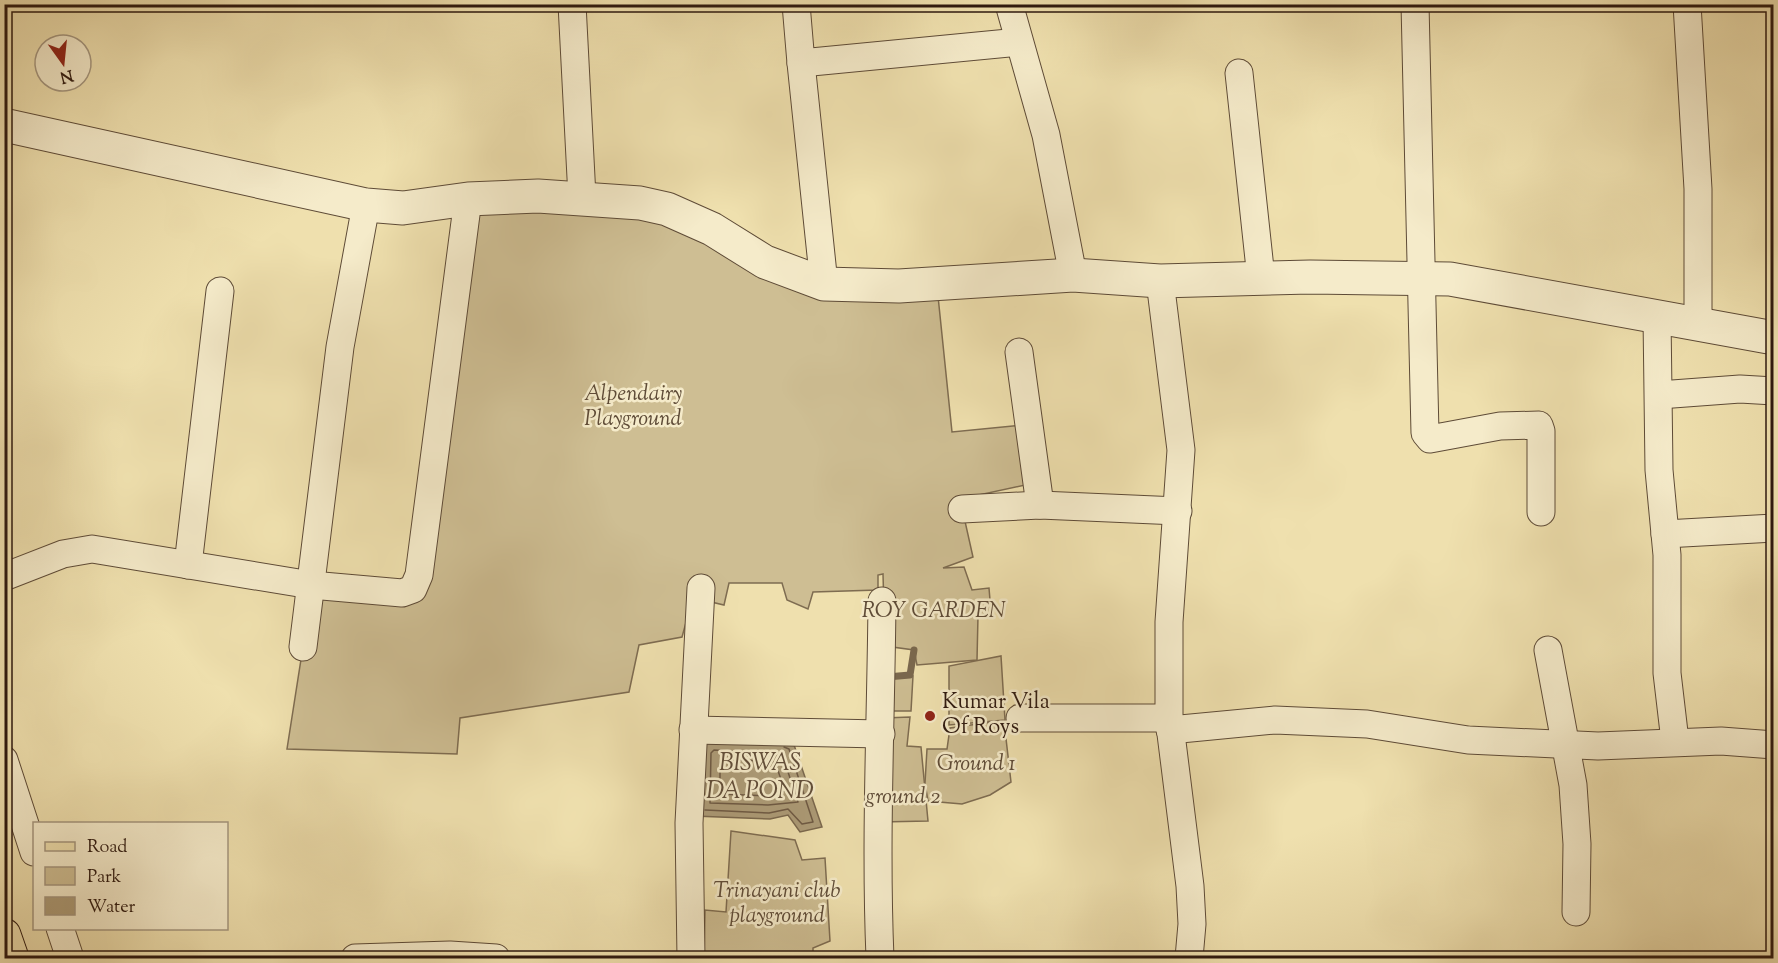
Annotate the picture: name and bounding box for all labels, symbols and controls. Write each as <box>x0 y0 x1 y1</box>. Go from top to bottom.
north arrow <box>33 33 93 93</box>
text: N <box>57 62 75 88</box>
park label: Alpendairy Playground <box>584 379 682 436</box>
park label: ROY GARDEN <box>862 596 1007 628</box>
place label: Kumar Vila Of Roys <box>942 687 1050 744</box>
marker: Kumar Vila Of Roys <box>923 709 937 723</box>
water label: BISWAS DA POND <box>706 747 814 809</box>
park label: Ground 1 <box>937 749 1016 781</box>
park label: ground 2 <box>865 782 940 814</box>
legend <box>33 822 228 930</box>
text: Road <box>87 835 127 861</box>
text: Park <box>87 865 122 891</box>
park label: Trinayani club playground <box>713 876 841 933</box>
text: Water <box>87 895 136 921</box>

